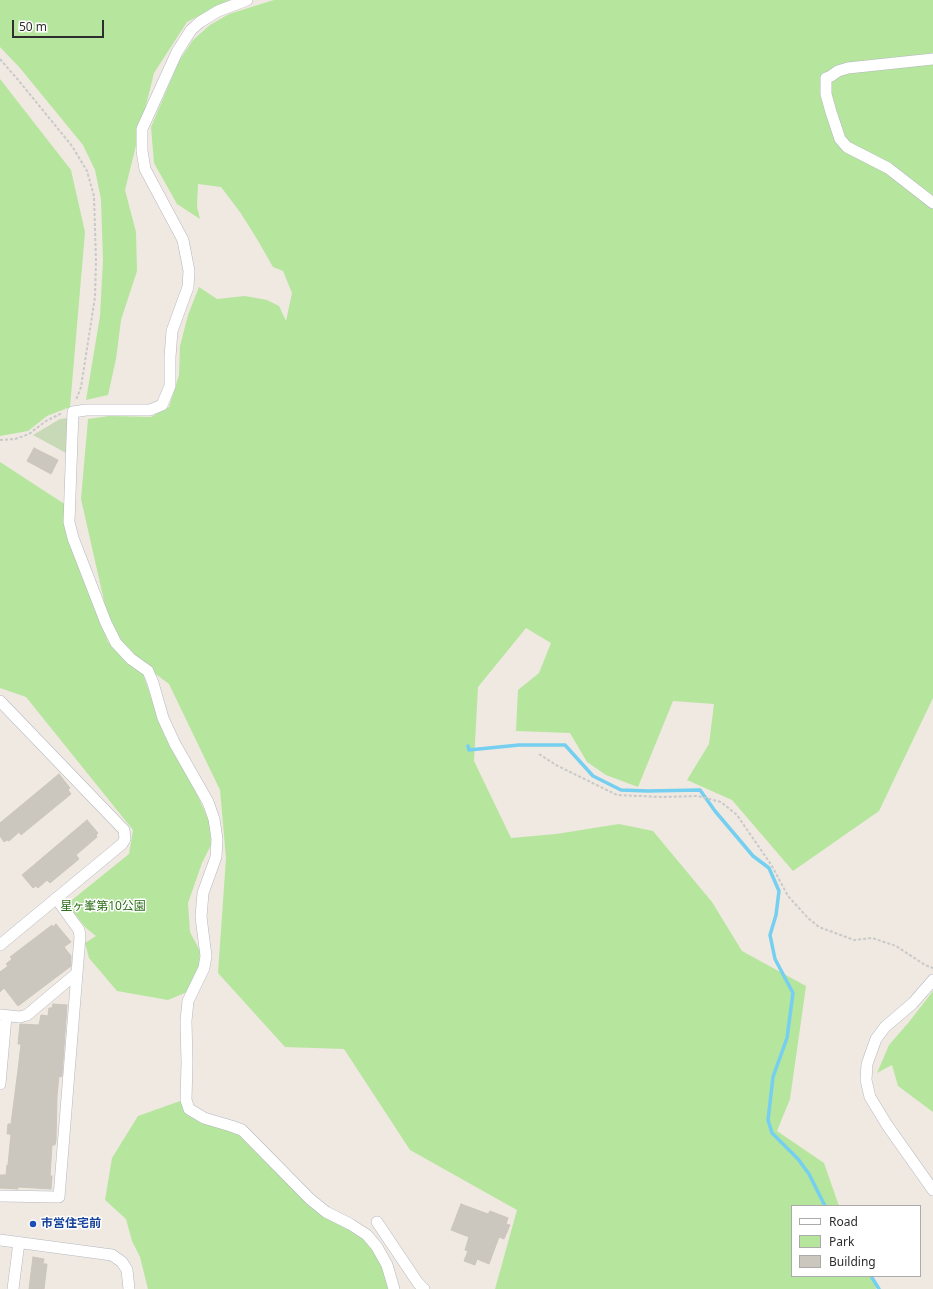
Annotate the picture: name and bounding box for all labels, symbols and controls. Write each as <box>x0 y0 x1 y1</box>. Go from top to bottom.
scale bar <box>14 12 106 38</box>
text: 50 m <box>19 18 47 35</box>
park label: 星ヶ峯第10公園 <box>60 900 146 914</box>
legend <box>791 1205 921 1277</box>
text: Road <box>829 1213 858 1230</box>
place label: 市営住宅前 <box>41 1217 101 1231</box>
marker: 市営住宅前 <box>28 1219 38 1229</box>
text: Park <box>829 1233 854 1250</box>
text: Building <box>829 1253 876 1270</box>

